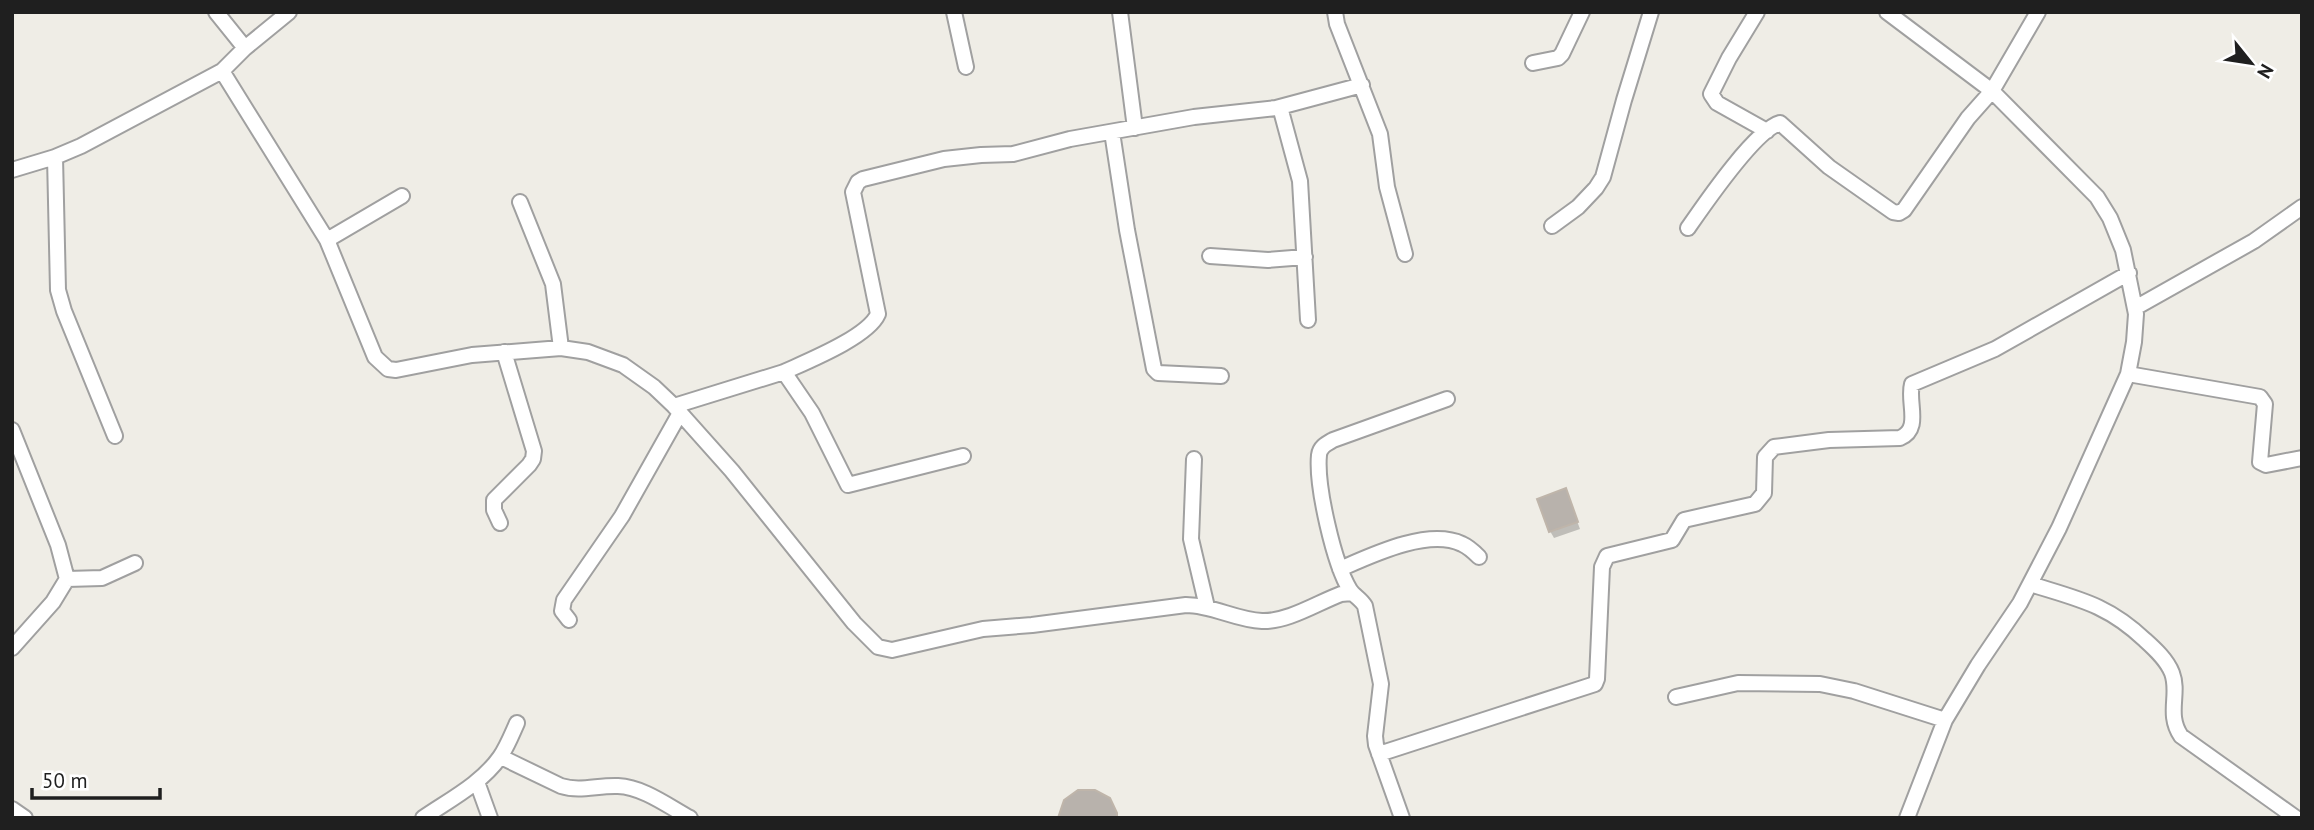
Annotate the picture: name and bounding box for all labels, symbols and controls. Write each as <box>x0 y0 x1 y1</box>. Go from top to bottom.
north arrow <box>2216 28 2286 98</box>
text: N <box>2252 60 2279 83</box>
scale bar <box>32 756 159 800</box>
text: 50 m <box>42 767 88 794</box>

